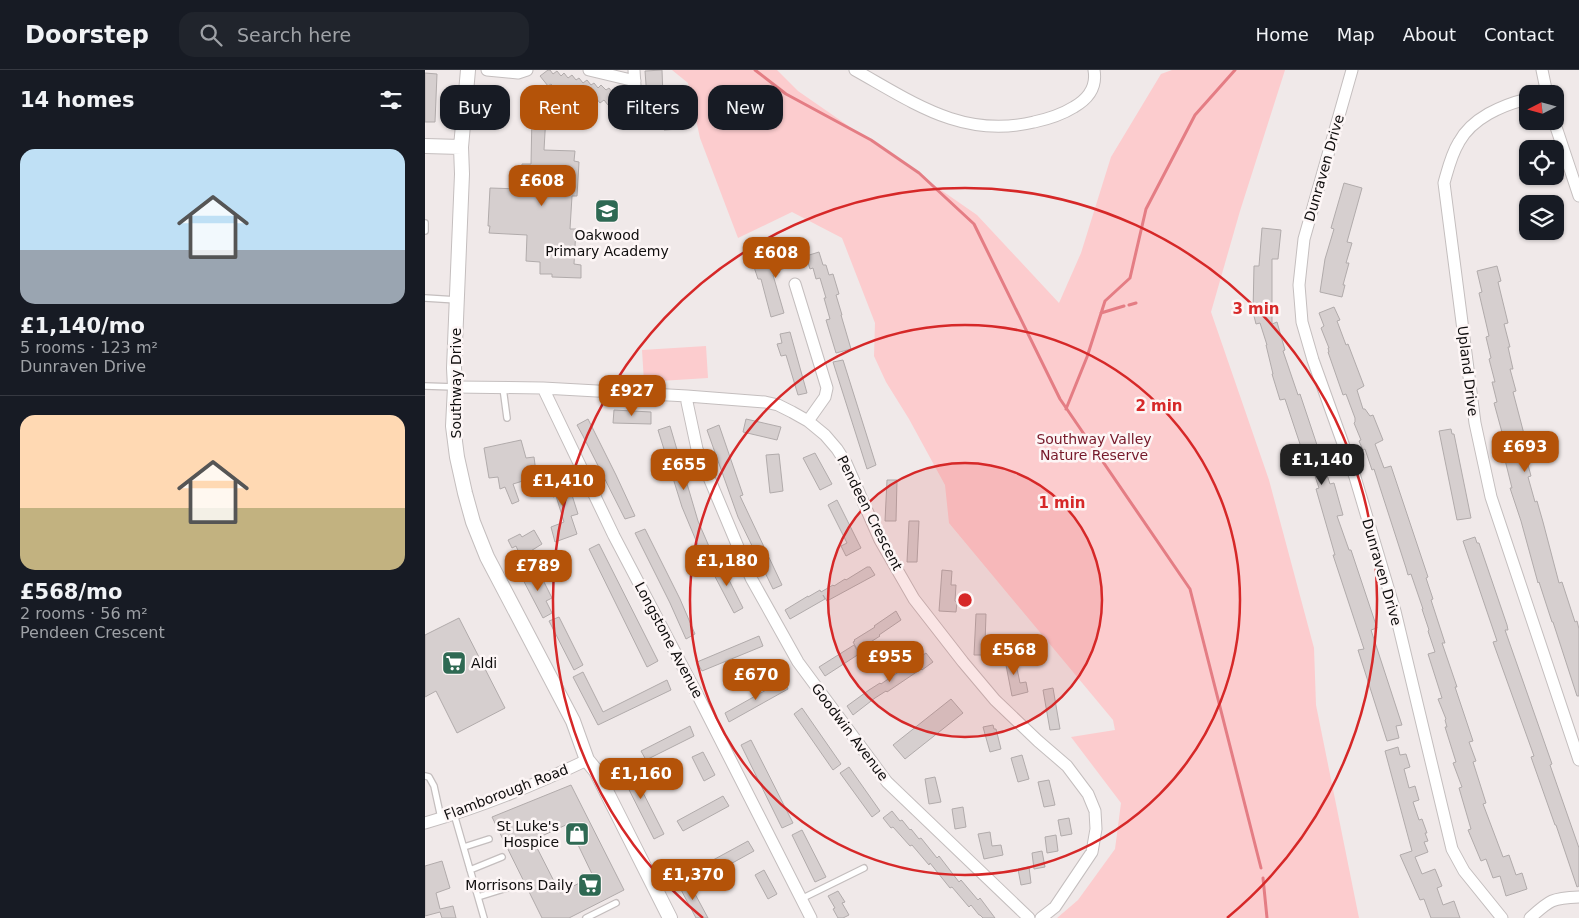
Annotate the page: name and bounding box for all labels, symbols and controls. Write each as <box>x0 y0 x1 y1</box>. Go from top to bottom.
search box <box>179 12 529 57</box>
text: Doorstep <box>25 21 149 49</box>
icon: search <box>197 21 225 49</box>
text: Search here <box>237 24 351 46</box>
text: Home <box>1256 24 1309 45</box>
text: Map <box>1337 24 1375 45</box>
text: About <box>1403 24 1456 45</box>
text: Contact <box>1484 24 1554 45</box>
chip: Buy <box>440 85 510 130</box>
chip: Rent <box>520 85 598 130</box>
chip: Filters <box>608 85 698 130</box>
chip: New <box>708 85 783 130</box>
north arrow <box>1519 85 1564 130</box>
map controls <box>1519 85 1564 240</box>
icon: filters <box>377 86 405 114</box>
text: 14 homes <box>20 88 135 112</box>
street label: Dunraven Drive <box>1301 113 1347 223</box>
button: locate <box>1519 140 1564 185</box>
pin: £608 <box>512 164 572 207</box>
text: £608 <box>520 171 564 190</box>
icon: home <box>168 182 258 272</box>
button: layers <box>1519 195 1564 240</box>
school or university icon: Oakwood Primary Academy <box>594 198 620 224</box>
place label: Oakwood Primary Academy <box>545 227 669 259</box>
pin: £608 <box>746 236 806 279</box>
text: £608 <box>754 243 798 262</box>
text: 3 min <box>1232 300 1280 318</box>
text: £1,140/mo <box>20 314 145 338</box>
street label: Upland Drive <box>1455 325 1481 417</box>
street label: Southway Drive <box>448 328 464 438</box>
text: 5 rooms · 123 m² <box>20 338 158 357</box>
text: Dunraven Drive <box>20 357 146 376</box>
pin: £927 <box>602 374 662 417</box>
text: £927 <box>610 381 654 400</box>
text: 2 min <box>1135 397 1183 415</box>
pin: £693 <box>1495 430 1555 473</box>
park label: Southway Valley Nature Reserve <box>1036 431 1152 463</box>
text: £693 <box>1503 437 1547 456</box>
pin: £1,140 <box>1281 444 1363 486</box>
icon: home <box>168 447 258 537</box>
pin: £655 <box>654 448 714 491</box>
text: £1,140 <box>1291 450 1353 469</box>
street label: Pendeen Crescent <box>834 453 906 574</box>
text: £655 <box>662 455 706 474</box>
pin: £1,410 <box>522 464 604 507</box>
text: £1,410 <box>532 471 594 490</box>
text: 1 min <box>1038 494 1086 512</box>
street label: Dunraven Drive <box>1359 517 1405 627</box>
pin: £1,180 <box>686 544 768 587</box>
pin: £789 <box>508 550 568 592</box>
text: £1,180 <box>696 551 758 570</box>
text: £789 <box>516 556 560 575</box>
street label: Longstone Avenue <box>632 579 706 701</box>
text: £568/mo <box>20 580 122 604</box>
centre of rings <box>956 591 974 609</box>
text: 2 rooms · 56 m² <box>20 604 148 623</box>
text: Pendeen Crescent <box>20 623 165 642</box>
pin: £568 <box>984 634 1044 676</box>
pin: £955 <box>860 640 920 683</box>
text: £568 <box>992 640 1036 659</box>
text: £955 <box>868 647 912 666</box>
supermarket icon: Aldi <box>441 650 467 676</box>
place label: Aldi <box>471 655 497 671</box>
pin: £670 <box>726 658 786 701</box>
text: £670 <box>734 665 778 684</box>
street label: Goodwin Avenue <box>808 680 892 784</box>
pin: £1,160 <box>600 758 682 800</box>
street label: Flamborough Road <box>442 761 570 823</box>
text: £1,160 <box>610 764 672 783</box>
place label: St Luke's Hospice <box>496 818 559 850</box>
shop icon: St Luke's Hospice <box>564 821 590 847</box>
pin: £1,370 <box>652 858 734 901</box>
text: £1,370 <box>662 865 724 884</box>
supermarket icon: Morrisons Daily <box>577 872 603 898</box>
place label: Morrisons Daily <box>465 877 573 893</box>

